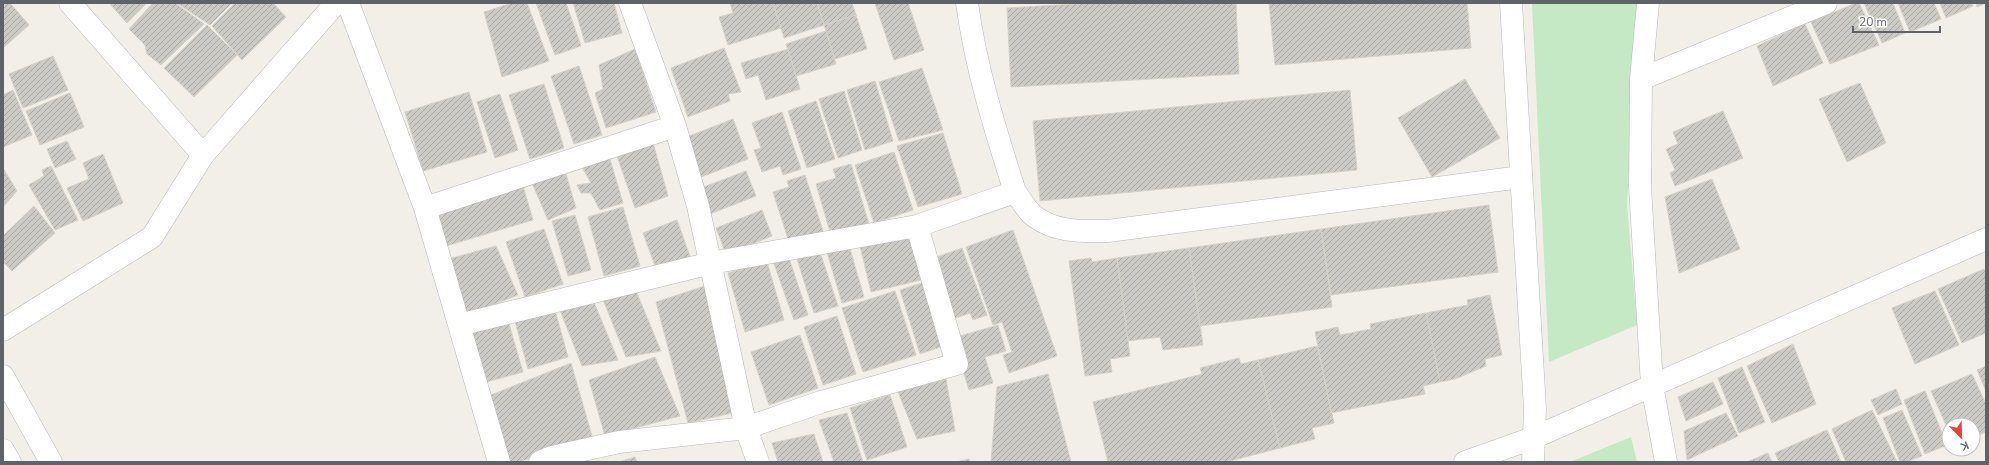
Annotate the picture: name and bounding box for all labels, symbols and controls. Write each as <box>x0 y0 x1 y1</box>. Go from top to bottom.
scale bar <box>1853 8 1940 34</box>
text: 20 m <box>1859 14 1887 30</box>
north arrow <box>1941 417 1981 457</box>
text: K <box>1958 437 1971 454</box>

